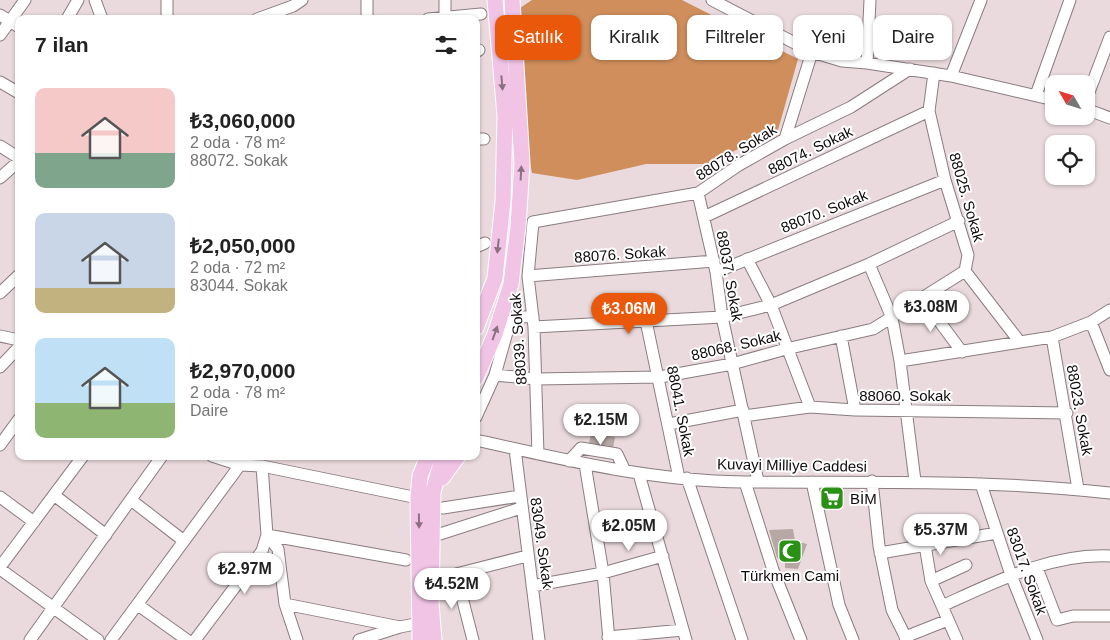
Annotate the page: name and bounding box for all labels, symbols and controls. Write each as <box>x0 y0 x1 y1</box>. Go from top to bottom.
chip: Satılık <box>495 15 581 60</box>
chip: Kiralık <box>591 15 677 60</box>
chip: Filtreler <box>687 15 783 60</box>
chip: Yeni <box>793 15 863 60</box>
chip: Daire <box>873 15 952 60</box>
icon: filters <box>432 31 460 59</box>
text: 7 ilan <box>35 33 89 56</box>
north arrow <box>1045 75 1095 125</box>
map controls <box>1045 75 1095 185</box>
one-way arrow <box>499 76 507 92</box>
icon: home <box>75 108 135 168</box>
text: ₺3,060,000 <box>190 109 295 132</box>
street label: 88078. Sokak <box>693 120 780 184</box>
street label: 88074. Sokak <box>765 122 855 178</box>
text: 2 oda · 78 m² <box>190 134 285 151</box>
button: locate <box>1045 135 1095 185</box>
street label: 88025. Sokak <box>946 151 988 244</box>
text: 88072. Sokak <box>190 152 288 169</box>
one-way arrow <box>518 165 526 181</box>
street label: 88070. Sokak <box>778 186 870 236</box>
street label: 88037. Sokak <box>714 229 746 323</box>
icon: home <box>75 233 135 293</box>
text: ₺2,050,000 <box>190 234 295 257</box>
one-way arrow <box>494 238 502 254</box>
street label: 88076. Sokak <box>574 242 667 266</box>
text: 2 oda · 72 m² <box>190 259 285 276</box>
text: 83044. Sokak <box>190 277 288 294</box>
pin: ₺3.08M <box>890 290 972 333</box>
street label: 88039. Sokak <box>506 292 530 385</box>
pin: ₺3.06M <box>588 292 670 335</box>
text: ₺3.08M <box>904 298 958 315</box>
text: ₺3.06M <box>602 300 656 317</box>
one-way arrow <box>492 325 499 340</box>
street label: 88068. Sokak <box>689 326 783 364</box>
icon: home <box>75 358 135 418</box>
text: ₺2,970,000 <box>190 359 295 382</box>
street label: 88023. Sokak <box>1064 363 1096 457</box>
street label: 88041. Sokak <box>664 364 698 458</box>
text: 2 oda · 78 m² <box>190 384 285 401</box>
street label: 88060. Sokak <box>859 387 951 404</box>
text: Daire <box>190 402 228 419</box>
pin: ₺2.15M <box>560 404 642 446</box>
text: ₺2.15M <box>574 411 628 428</box>
street label: Kuvayi Milliye Caddesi <box>717 455 867 475</box>
supermarket icon: BİM <box>819 485 845 511</box>
place label: BİM <box>850 490 877 507</box>
street label: 83049. Sokak <box>527 496 557 590</box>
pin: ₺2.05M <box>588 510 670 552</box>
one-way arrow <box>415 513 423 529</box>
pin: ₺5.37M <box>900 514 982 556</box>
text: ₺2.05M <box>602 517 656 534</box>
text: ₺5.37M <box>914 521 968 538</box>
street label: 83017. Sokak <box>1003 525 1051 617</box>
mosque icon: Türkmen Cami <box>777 538 803 564</box>
pin: ₺2.97M <box>204 552 286 595</box>
text: ₺2.97M <box>218 560 272 577</box>
place label: Türkmen Cami <box>741 567 839 584</box>
pin: ₺4.52M <box>411 568 493 610</box>
text: ₺4.52M <box>425 575 479 592</box>

